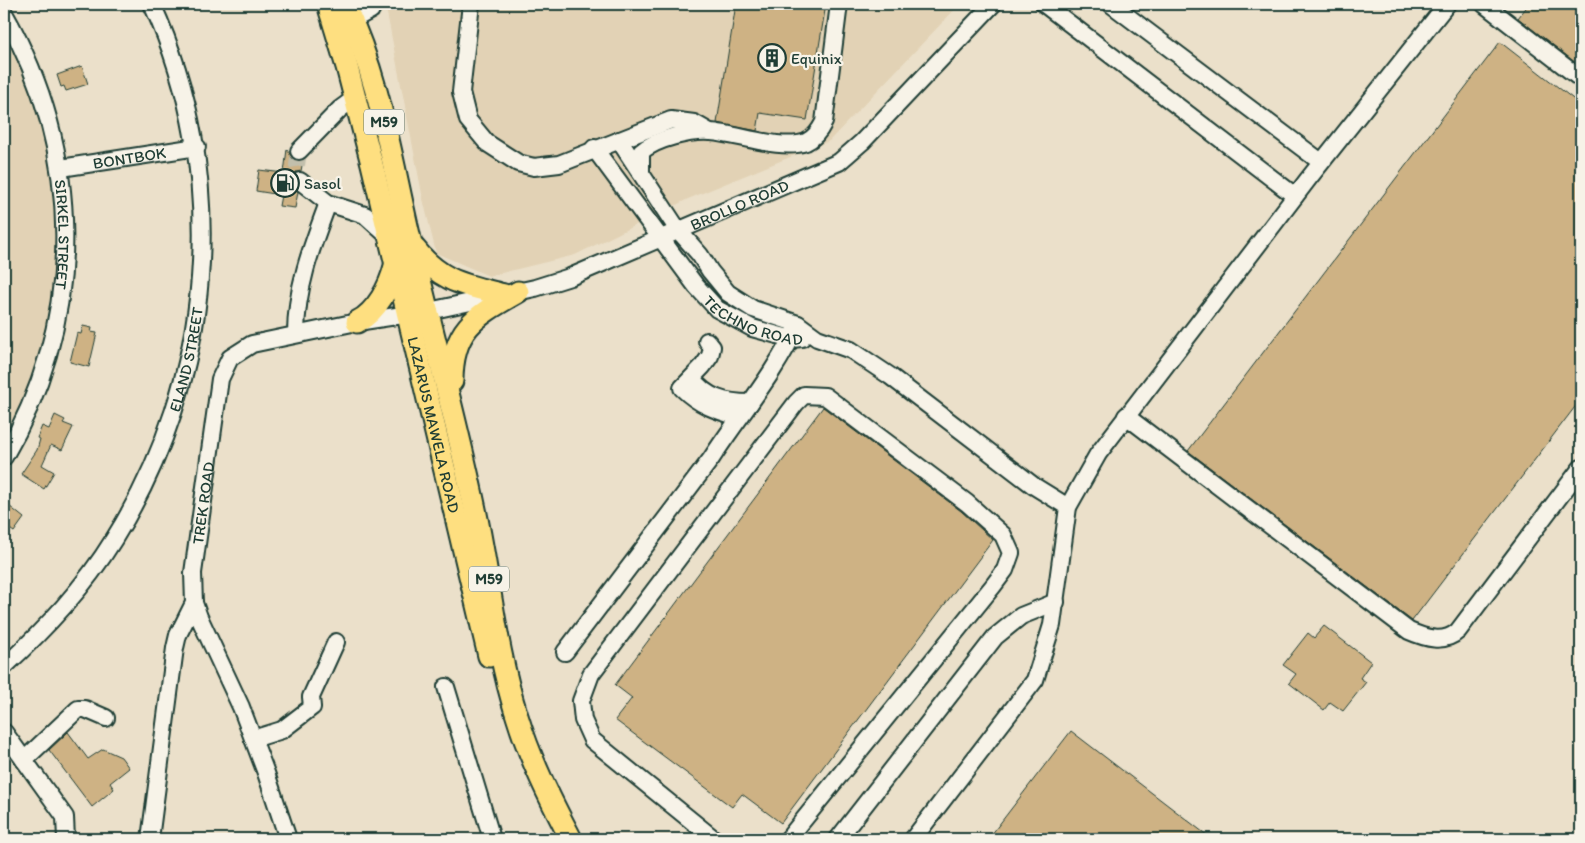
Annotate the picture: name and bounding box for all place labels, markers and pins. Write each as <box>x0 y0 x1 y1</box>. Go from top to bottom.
building icon: Equinix <box>757 43 787 73</box>
place label: Equinix <box>791 49 842 68</box>
fuel station icon: Sasol <box>270 168 300 198</box>
place label: Sasol <box>304 174 342 193</box>

